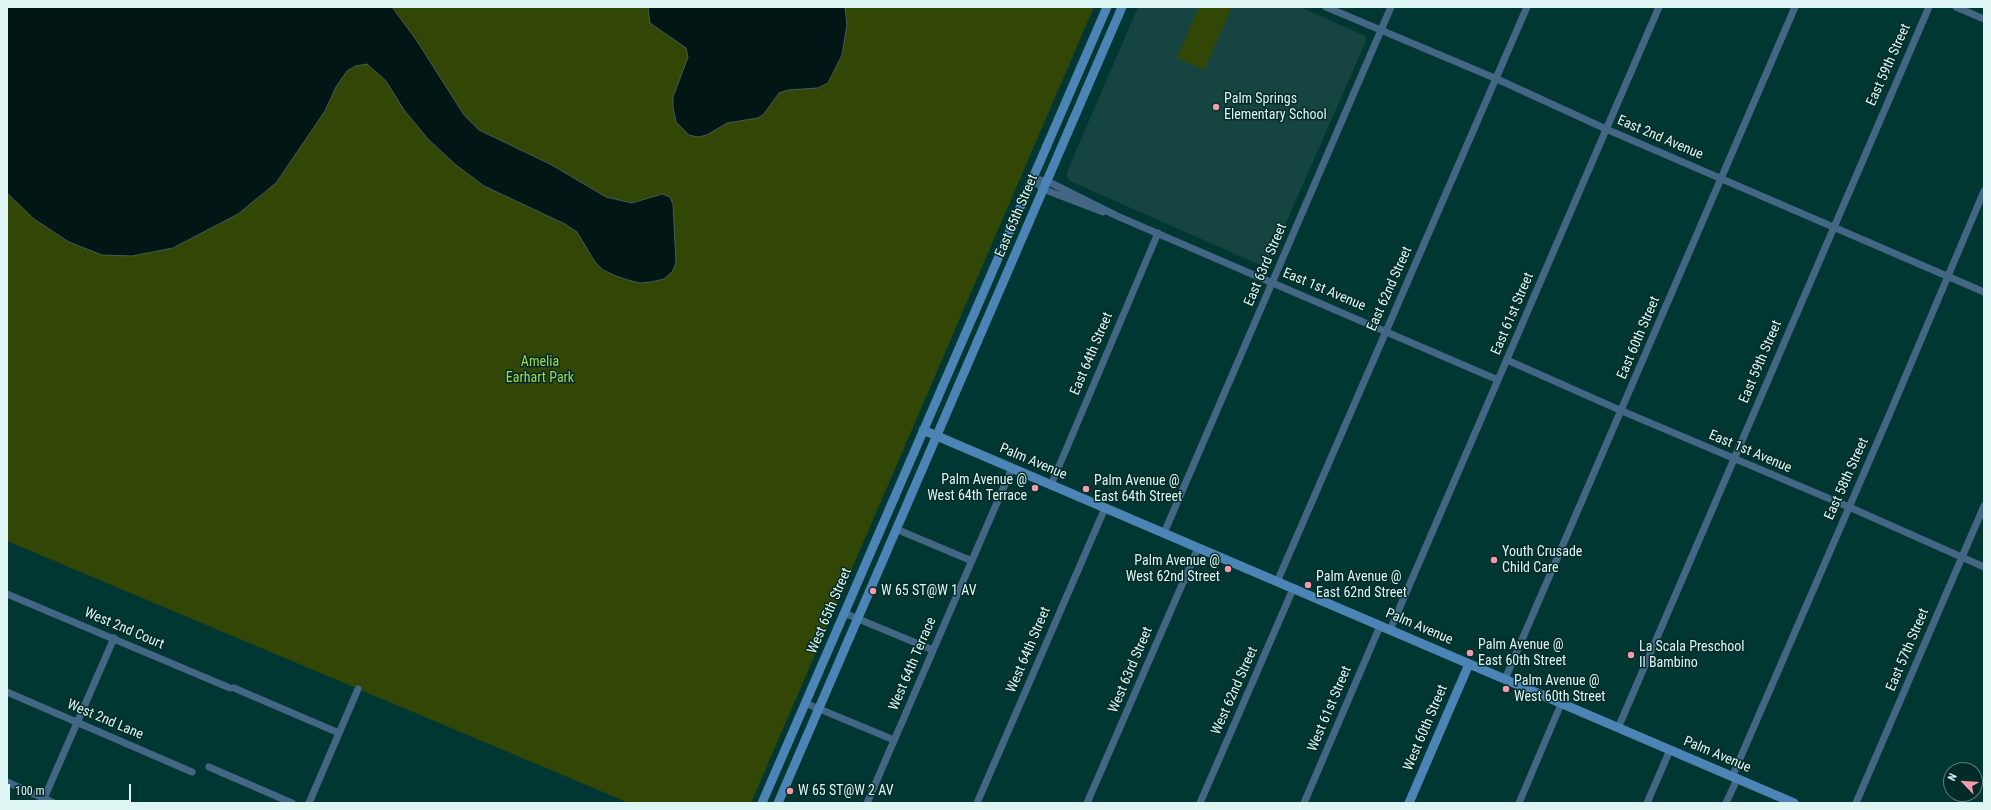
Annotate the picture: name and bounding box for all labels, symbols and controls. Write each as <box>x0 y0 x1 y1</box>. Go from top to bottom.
street label: East 59th Street <box>1863 21 1915 109</box>
place label: Palm Springs Elementary School <box>1224 91 1327 124</box>
marker: Palm Springs Elementary School <box>1211 102 1221 112</box>
street label: East 2nd Avenue <box>1615 112 1705 164</box>
street label: East 65th Street <box>992 172 1042 260</box>
street label: East 63rd Street <box>1241 221 1291 309</box>
street label: East 62nd Street <box>1364 244 1416 334</box>
street label: East 1st Avenue <box>1280 265 1368 315</box>
street label: East 61st Street <box>1488 270 1538 358</box>
street label: East 60th Street <box>1614 294 1664 382</box>
street label: East 64th Street <box>1067 310 1117 398</box>
street label: East 59th Street <box>1736 318 1786 406</box>
park label: Amelia Earhart Park <box>506 354 574 386</box>
street label: East 1st Avenue <box>1706 427 1794 477</box>
street label: East 58th Street <box>1821 435 1873 523</box>
street label: Palm Avenue <box>997 440 1069 484</box>
place label: Palm Avenue @ West 64th Terrace <box>927 472 1027 504</box>
place label: Palm Avenue @ East 64th Street <box>1094 473 1182 506</box>
marker: Palm Avenue @ West 64th Terrace <box>1030 483 1040 493</box>
marker: Palm Avenue @ East 64th Street <box>1081 484 1091 494</box>
place label: Youth Crusade Child Care <box>1502 544 1582 576</box>
place label: Palm Avenue @ West 62nd Street <box>1126 553 1220 586</box>
marker: Youth Crusade Child Care <box>1489 555 1499 565</box>
marker: Palm Avenue @ West 62nd Street <box>1223 564 1233 574</box>
street label: West 65th Street <box>804 566 856 656</box>
place label: Palm Avenue @ East 62nd Street <box>1316 569 1407 602</box>
marker: Palm Avenue @ East 62nd Street <box>1303 580 1313 590</box>
place label: W 65 ST@W 1 AV <box>881 583 977 599</box>
marker: W 65 ST@W 1 AV <box>868 586 878 596</box>
street label: West 2nd Court <box>82 605 166 653</box>
street label: West 64th Street <box>1003 605 1055 695</box>
street label: Palm Avenue <box>1383 605 1455 649</box>
street label: East 57th Street <box>1883 606 1933 694</box>
street label: West 64th Terrace <box>886 615 940 713</box>
street label: West 63rd Street <box>1105 625 1157 715</box>
place label: Palm Avenue @ East 60th Street <box>1478 637 1566 670</box>
place label: La Scala Preschool Il Bambino <box>1639 639 1744 672</box>
street label: West 62nd Street <box>1208 644 1262 738</box>
marker: Palm Avenue @ East 60th Street <box>1465 648 1475 658</box>
marker: La Scala Preschool Il Bambino <box>1626 650 1636 660</box>
street label: West 61st Street <box>1304 664 1356 754</box>
place label: Palm Avenue @ West 60th Street <box>1514 673 1605 706</box>
street label: West 60th Street <box>1400 683 1452 773</box>
marker: Palm Avenue @ West 60th Street <box>1501 684 1511 694</box>
street label: West 2nd Lane <box>64 696 146 744</box>
street label: Palm Avenue <box>1681 733 1753 777</box>
north arrow <box>1943 762 1983 802</box>
text: N <box>1945 771 1960 783</box>
scale bar <box>10 776 133 802</box>
place label: W 65 ST@W 2 AV <box>798 783 894 799</box>
text: 100 m <box>15 784 45 798</box>
marker: W 65 ST@W 2 AV <box>785 786 795 796</box>

